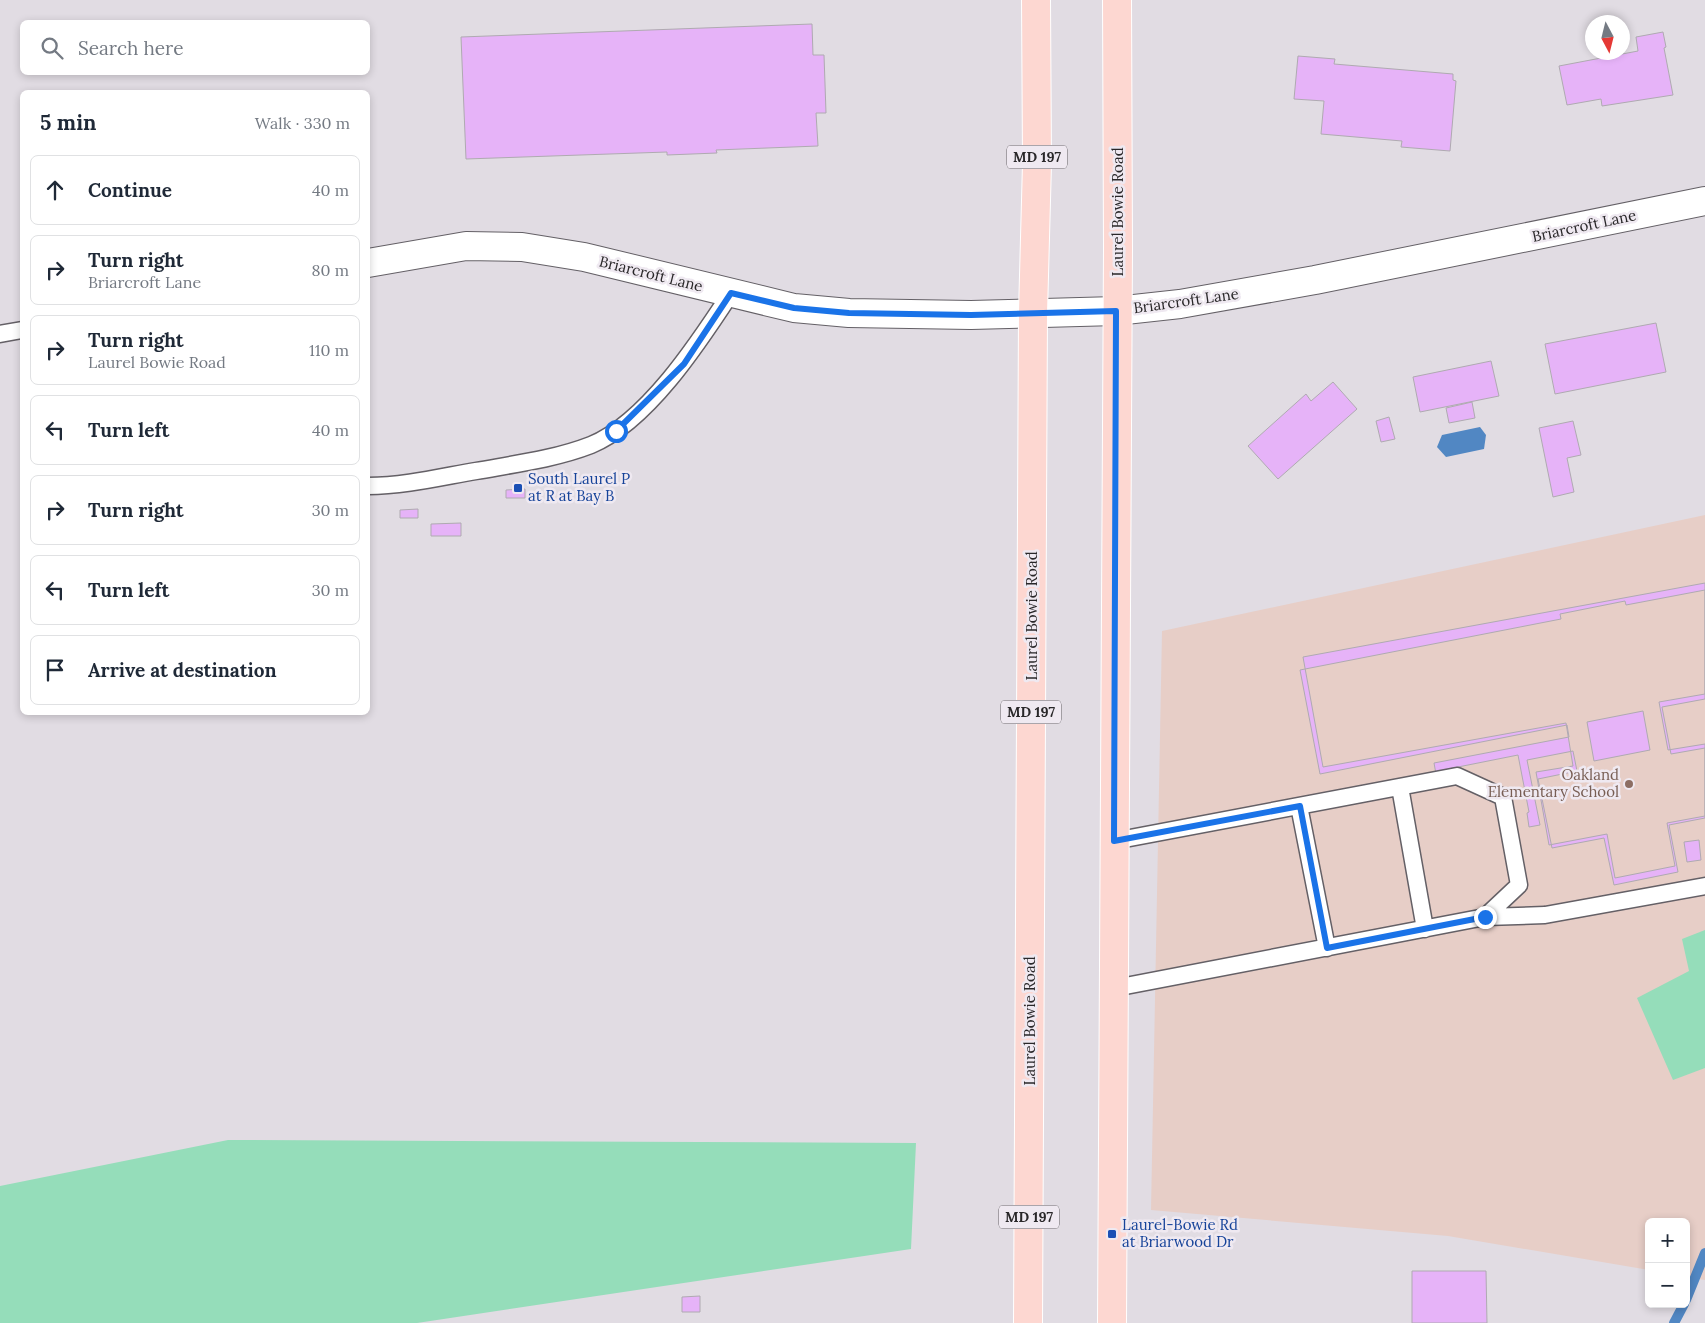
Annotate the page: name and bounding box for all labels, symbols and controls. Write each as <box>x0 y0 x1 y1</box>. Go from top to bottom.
north arrow <box>1585 15 1630 60</box>
search box <box>20 20 370 75</box>
icon: search <box>38 34 66 62</box>
text: Search here <box>78 36 184 60</box>
text: 5 min <box>40 109 96 136</box>
text: Walk · 330 m <box>255 113 350 133</box>
road number: MD 197 <box>1007 146 1067 168</box>
street label: Laurel Bowie Road <box>1108 147 1127 277</box>
icon: ahead <box>41 176 69 204</box>
text: Continue <box>88 178 172 202</box>
text: 40 m <box>312 180 349 200</box>
street label: Briarcroft Lane <box>1530 205 1638 246</box>
text: Turn right <box>88 248 184 272</box>
street label: Briarcroft Lane <box>597 251 705 296</box>
icon: right <box>41 256 69 284</box>
text: 80 m <box>312 260 349 280</box>
text: Briarcroft Lane <box>88 272 201 292</box>
street label: Briarcroft Lane <box>1132 284 1240 317</box>
text: Turn right <box>88 328 184 352</box>
icon: right <box>41 336 69 364</box>
text: 110 m <box>309 340 349 360</box>
text: Laurel Bowie Road <box>88 352 226 372</box>
icon: left <box>41 416 69 444</box>
text: Turn left <box>88 418 169 442</box>
text: 40 m <box>312 420 349 440</box>
route start <box>605 420 628 443</box>
place label: South Laurel P at R at Bay B <box>528 469 630 505</box>
marker: South Laurel P at R at Bay B <box>512 482 524 494</box>
icon: right <box>41 496 69 524</box>
text: Turn right <box>88 498 184 522</box>
text: 30 m <box>312 500 349 520</box>
street label: Laurel Bowie Road <box>1022 551 1041 681</box>
icon: left <box>41 576 69 604</box>
text: Turn left <box>88 578 169 602</box>
text: 30 m <box>312 580 349 600</box>
icon: arrive <box>41 656 69 684</box>
text: Arrive at destination <box>88 658 277 682</box>
road number: MD 197 <box>1001 700 1061 724</box>
place label: Oakland Elementary School <box>1488 765 1619 801</box>
marker: Oakland Elementary School <box>1623 778 1635 790</box>
route end <box>1474 906 1497 929</box>
street label: Laurel Bowie Road <box>1020 956 1039 1086</box>
road number: MD 197 <box>999 1206 1059 1228</box>
place label: Laurel-Bowie Rd at Briarwood Dr <box>1122 1215 1238 1251</box>
map controls <box>1645 1218 1690 1308</box>
button: + <box>1645 1218 1690 1263</box>
marker: Laurel-Bowie Rd at Briarwood Dr <box>1106 1228 1118 1240</box>
button: − <box>1645 1263 1690 1308</box>

